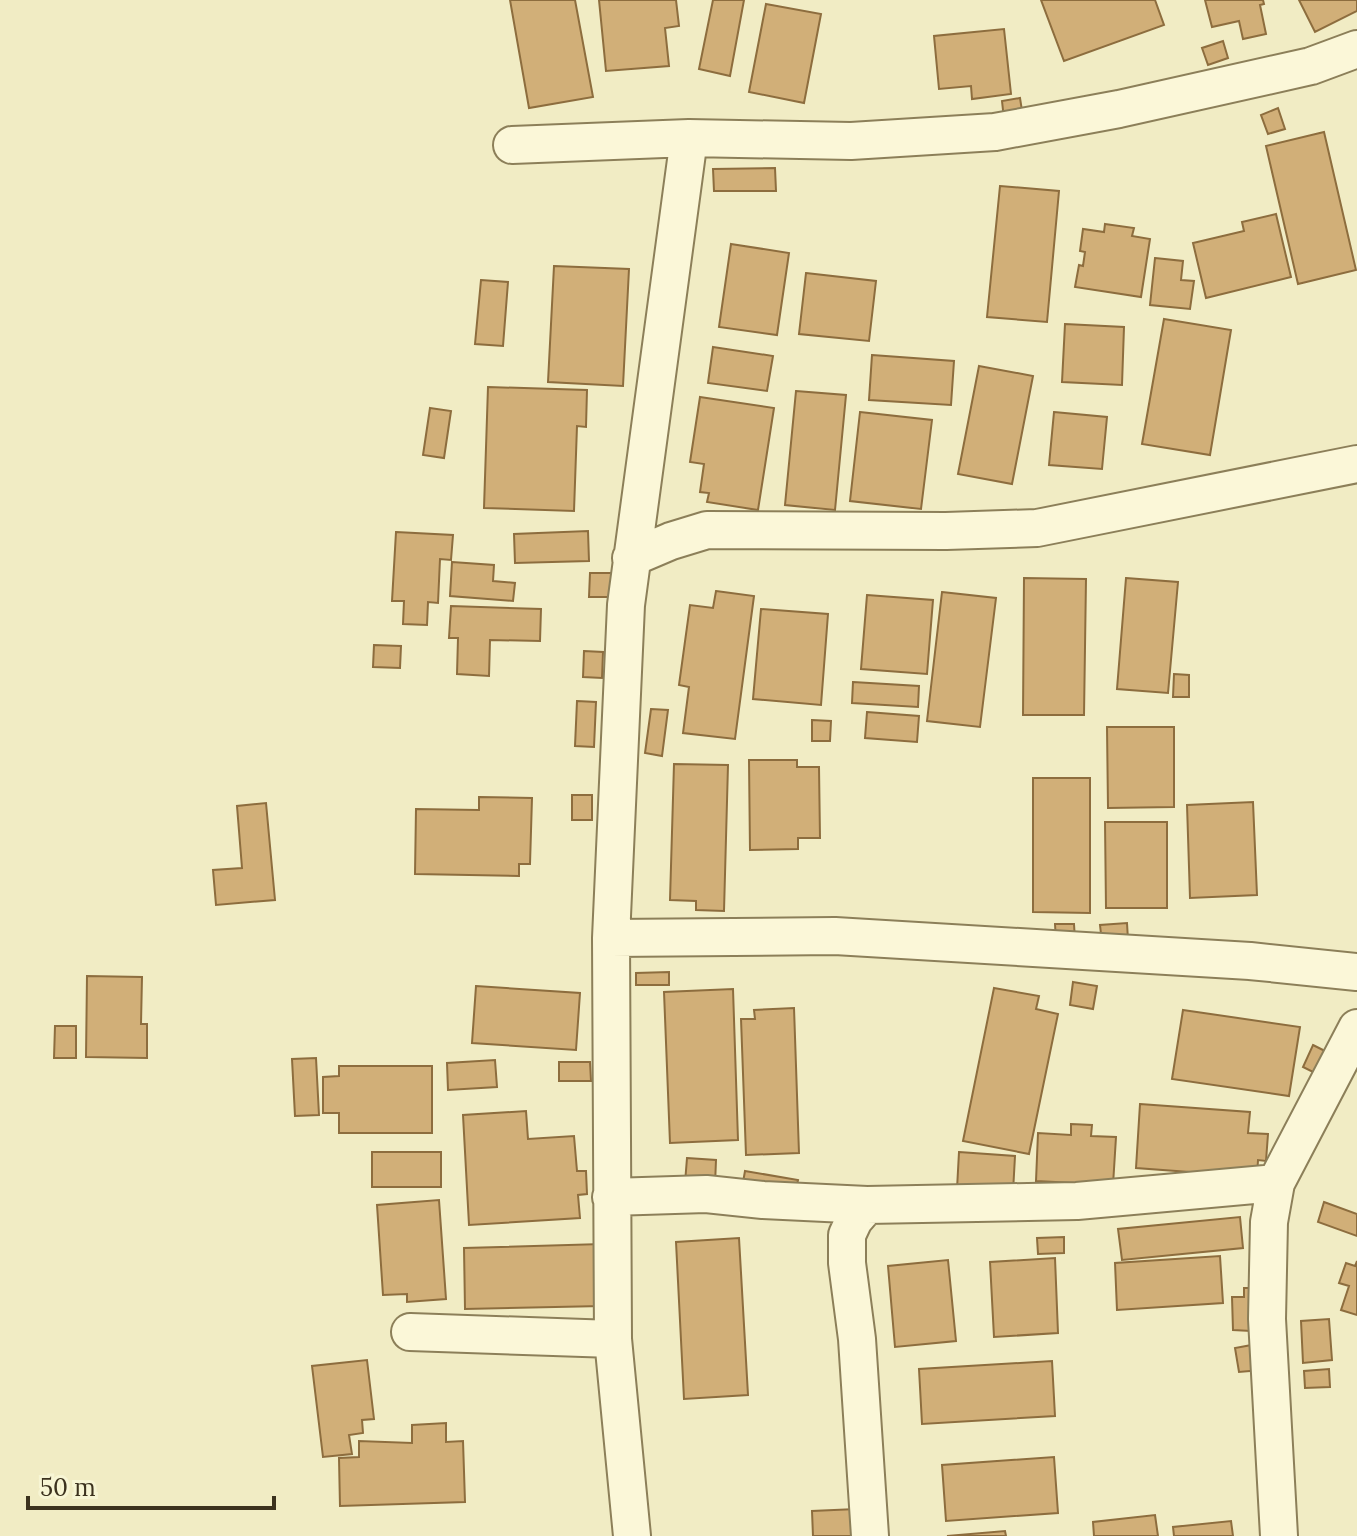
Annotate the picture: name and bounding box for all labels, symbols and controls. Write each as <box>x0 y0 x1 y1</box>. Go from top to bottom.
scale bar <box>28 1460 274 1510</box>
text: 50 m <box>40 1472 96 1503</box>

